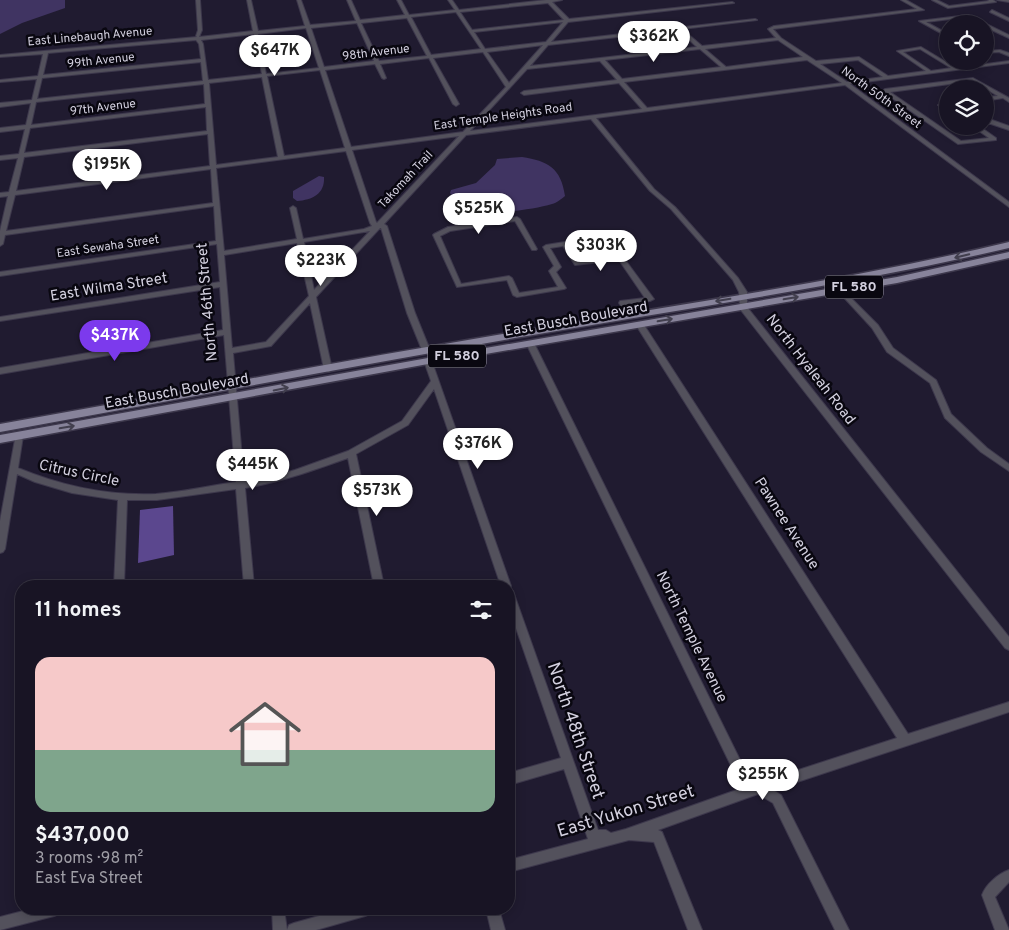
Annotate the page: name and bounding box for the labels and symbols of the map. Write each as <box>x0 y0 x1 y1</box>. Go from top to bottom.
pin: $362K <box>619 20 689 63</box>
street label: East Linebaugh Avenue <box>27 24 153 50</box>
pin: $647K <box>240 34 310 77</box>
street label: 98th Avenue <box>341 41 411 65</box>
street label: 99th Avenue <box>66 49 136 73</box>
street label: North 50th Street <box>837 63 925 133</box>
street label: 97th Avenue <box>69 96 137 120</box>
street label: East Temple Heights Road <box>433 99 573 135</box>
pin: $195K <box>72 148 142 191</box>
street label: Takomah Trail <box>375 148 437 212</box>
pin: $525K <box>444 192 514 235</box>
pin: $303K <box>566 230 636 272</box>
street label: East Sewaha Street <box>56 232 160 262</box>
street label: North 46th Street <box>193 242 223 362</box>
pin: $223K <box>286 244 356 287</box>
one-way arrow <box>954 252 970 261</box>
street label: East Wilma Street <box>49 269 169 307</box>
road number: FL 580 <box>825 276 883 298</box>
one-way arrow <box>783 293 799 303</box>
one-way arrow <box>715 295 731 305</box>
street label: East Busch Boulevard <box>503 298 649 342</box>
street label: North Hyaleah Road <box>761 311 859 429</box>
one-way arrow <box>656 315 672 325</box>
pin: $437K <box>80 320 150 362</box>
road number: FL 580 <box>428 344 486 368</box>
street label: East Busch Boulevard <box>104 370 250 414</box>
one-way arrow <box>272 383 288 393</box>
one-way arrow <box>59 422 75 432</box>
pin: $376K <box>443 428 513 470</box>
pin: $445K <box>218 448 288 491</box>
street label: Citrus Circle <box>37 456 121 492</box>
pin: $573K <box>342 474 412 517</box>
street label: Pawnee Avenue <box>749 474 823 574</box>
street label: North Temple Avenue <box>651 568 731 706</box>
street label: North 48th Street <box>541 660 609 802</box>
pin: $255K <box>728 758 798 801</box>
street label: East Yukon Street <box>555 780 697 844</box>

